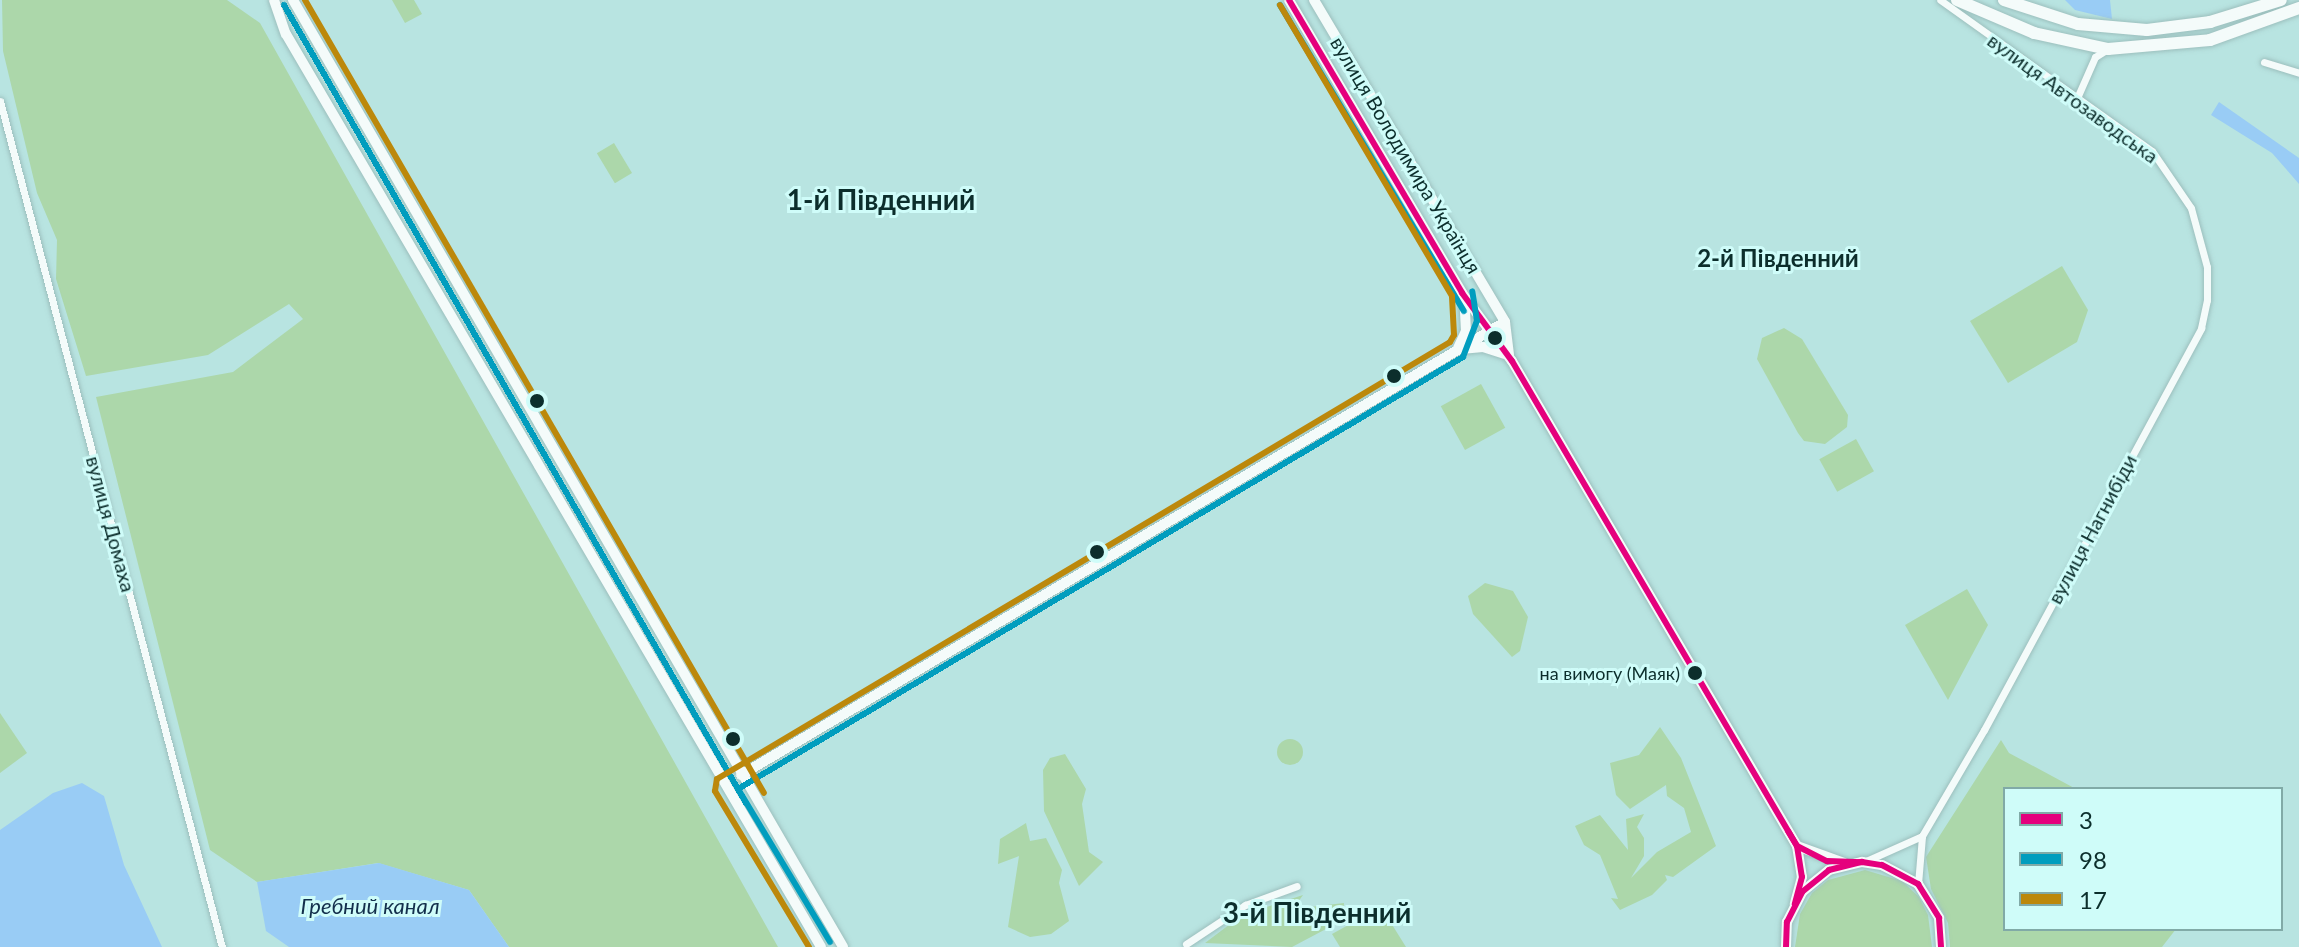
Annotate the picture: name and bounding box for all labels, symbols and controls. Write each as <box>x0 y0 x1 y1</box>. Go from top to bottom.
street label: вулиця Автозаводська <box>1983 28 2163 168</box>
street label: вулиця Володимира Українця <box>1326 32 1486 278</box>
district label: 1-й Південний <box>787 182 975 216</box>
district label: 2-й Південний <box>1697 244 1859 272</box>
unlabelled marker <box>1487 330 1503 346</box>
unlabelled marker <box>1386 368 1402 384</box>
unlabelled marker <box>529 393 545 409</box>
street label: вулиця Нагнибіди <box>2043 450 2141 608</box>
street label: вулиця Домаха <box>81 453 141 595</box>
unlabelled marker <box>1089 544 1105 560</box>
place label: на вимогу (Маяк) <box>1540 662 1680 684</box>
marker: на вимогу (Маяк) <box>1687 665 1703 681</box>
unlabelled marker <box>725 731 741 747</box>
legend <box>2003 787 2283 931</box>
text: 3 <box>2079 805 2093 834</box>
text: 98 <box>2079 845 2107 874</box>
text: 17 <box>2079 885 2107 914</box>
water label: Гребний канал <box>300 893 440 919</box>
district label: 3-й Південний <box>1223 895 1411 929</box>

